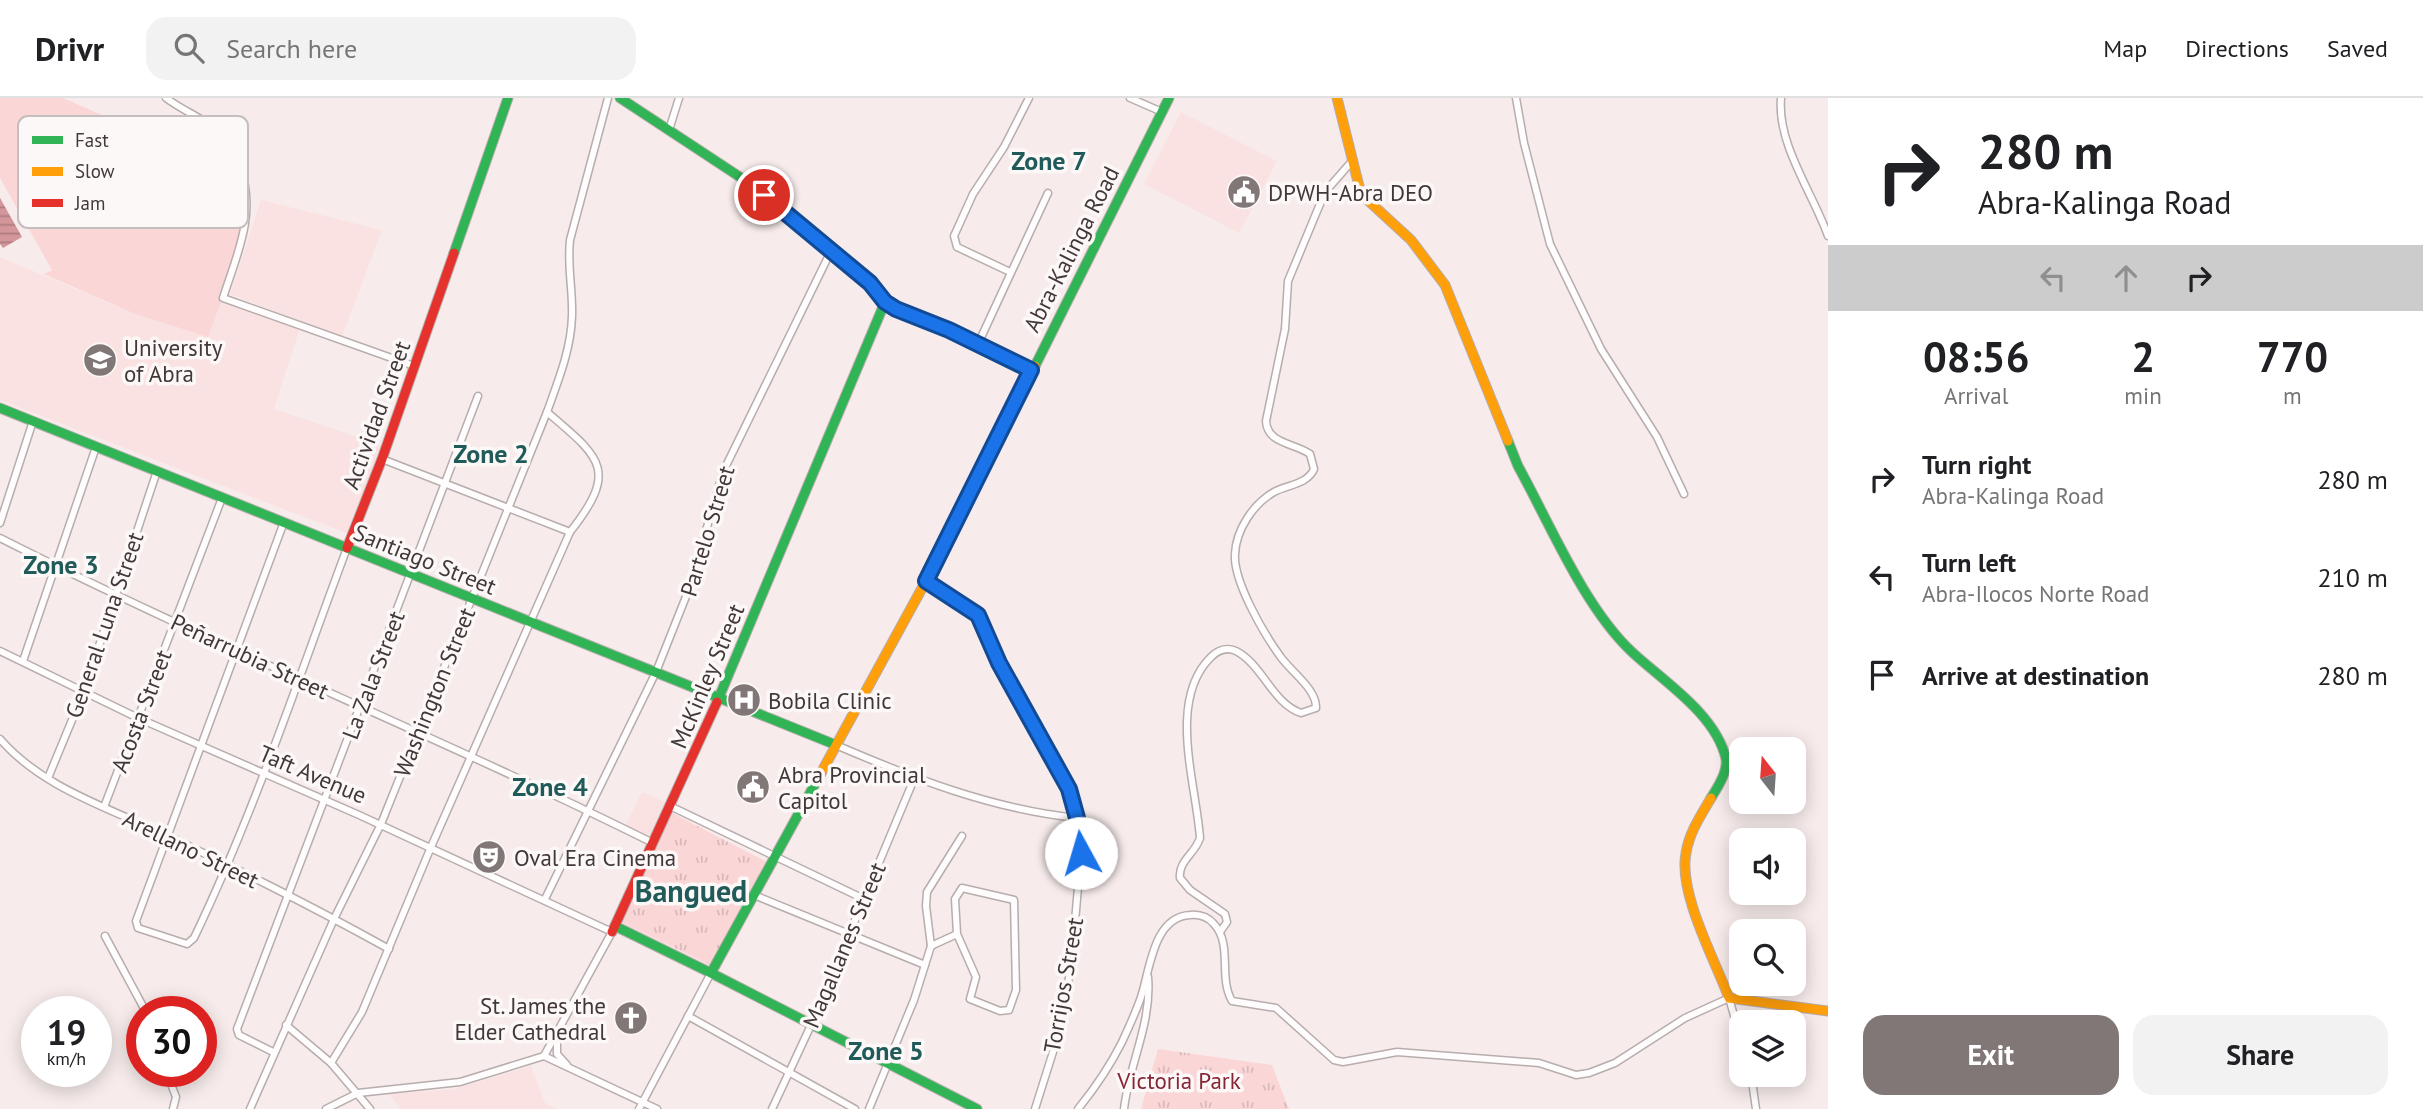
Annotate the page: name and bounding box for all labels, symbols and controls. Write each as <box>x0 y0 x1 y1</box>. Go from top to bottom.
search box <box>146 17 636 80</box>
text: Drivr <box>35 27 104 70</box>
icon: search <box>170 29 208 67</box>
text: Search here <box>226 32 357 65</box>
text: Map <box>2103 33 2147 64</box>
text: Directions <box>2185 33 2289 64</box>
text: Saved <box>2327 33 2388 64</box>
legend <box>18 116 248 228</box>
text: 280 m <box>1978 119 2113 183</box>
icon: right <box>1863 126 1954 217</box>
text: Fast <box>75 128 109 152</box>
district label: Zone 7 <box>1011 144 1087 177</box>
text: Slow <box>75 159 115 183</box>
street label: Abra-Kalinga Road <box>1017 161 1125 337</box>
pin <box>734 165 794 225</box>
public building icon: DPWH-Abra DEO <box>1225 173 1263 211</box>
icon: arrive <box>745 176 783 214</box>
place label: DPWH-Abra DEO <box>1268 178 1433 207</box>
text: Abra-Kalinga Road <box>1978 181 2232 223</box>
text: Jam <box>74 191 105 215</box>
icon: left <box>2034 259 2072 297</box>
icon: ahead <box>2107 259 2145 297</box>
icon: right <box>2180 259 2218 297</box>
text: 08:56 <box>1923 329 2029 384</box>
text: 2 <box>2131 329 2155 384</box>
text: 770 <box>2257 329 2328 384</box>
place label: University of Abra <box>124 333 223 388</box>
street label: Actividad Street <box>336 337 416 493</box>
school or university icon: University of Abra <box>81 341 119 379</box>
text: Arrival <box>1944 381 2008 410</box>
text: min <box>2124 381 2162 410</box>
text: m <box>2283 381 2302 410</box>
district label: Zone 2 <box>453 437 529 470</box>
text: Turn right <box>1922 448 2031 481</box>
icon: right <box>1863 460 1901 498</box>
street label: Partelo Street <box>673 462 741 600</box>
text: 280 m <box>2317 463 2388 496</box>
text: Abra-Kalinga Road <box>1922 481 2104 510</box>
street label: Santiago Street <box>350 517 501 601</box>
street label: General Luna Street <box>59 528 149 722</box>
text: Turn left <box>1922 546 2016 579</box>
district label: Zone 3 <box>23 548 99 581</box>
icon: left <box>1863 558 1901 596</box>
text: 210 m <box>2317 561 2388 594</box>
text: Abra-Ilocos Norte Road <box>1922 579 2150 608</box>
street label: McKinley Street <box>664 599 751 753</box>
street label: Washington Street <box>387 603 481 781</box>
street label: Peñarrubia Street <box>167 607 334 705</box>
street label: La Zala Street <box>335 607 411 743</box>
street label: Acosta Street <box>104 645 178 776</box>
icon: arrive <box>1863 656 1901 694</box>
text: Arrive at destination <box>1922 659 2149 692</box>
text: 280 m <box>2317 659 2388 692</box>
hospital icon: Bobila Clinic <box>725 681 763 719</box>
place label: Bobila Clinic <box>768 686 892 715</box>
north arrow <box>1729 737 1806 814</box>
map controls <box>1729 737 1806 1087</box>
street label: Taft Avenue <box>255 738 371 810</box>
place label: Abra Provincial Capitol <box>778 760 926 815</box>
public building icon: Abra Provincial Capitol <box>734 768 772 806</box>
district label: Zone 4 <box>512 770 588 803</box>
street label: Arellano Street <box>118 804 264 894</box>
position arrow <box>1044 816 1118 890</box>
button: sound <box>1729 828 1806 905</box>
theatre icon: Oval Era Cinema <box>470 838 508 876</box>
place label: Oval Era Cinema <box>514 843 676 872</box>
street label: Magallanes Street <box>796 858 892 1032</box>
district label: Bangued <box>635 871 747 910</box>
street label: Torrijos Street <box>1037 915 1089 1055</box>
button: search <box>1729 919 1806 996</box>
place label: St. James the Elder Cathedral <box>454 991 606 1046</box>
speed limit sign: 30 <box>126 996 217 1087</box>
church icon: St. James the Elder Cathedral <box>612 999 650 1037</box>
text: 19 <box>47 1009 86 1055</box>
button: layers <box>1729 1010 1806 1087</box>
button: Exit <box>1863 1015 2119 1095</box>
button: Share <box>2133 1015 2388 1095</box>
district label: Zone 5 <box>848 1034 924 1067</box>
text: km/h <box>47 1047 86 1070</box>
park label: Victoria Park <box>1116 1066 1241 1095</box>

